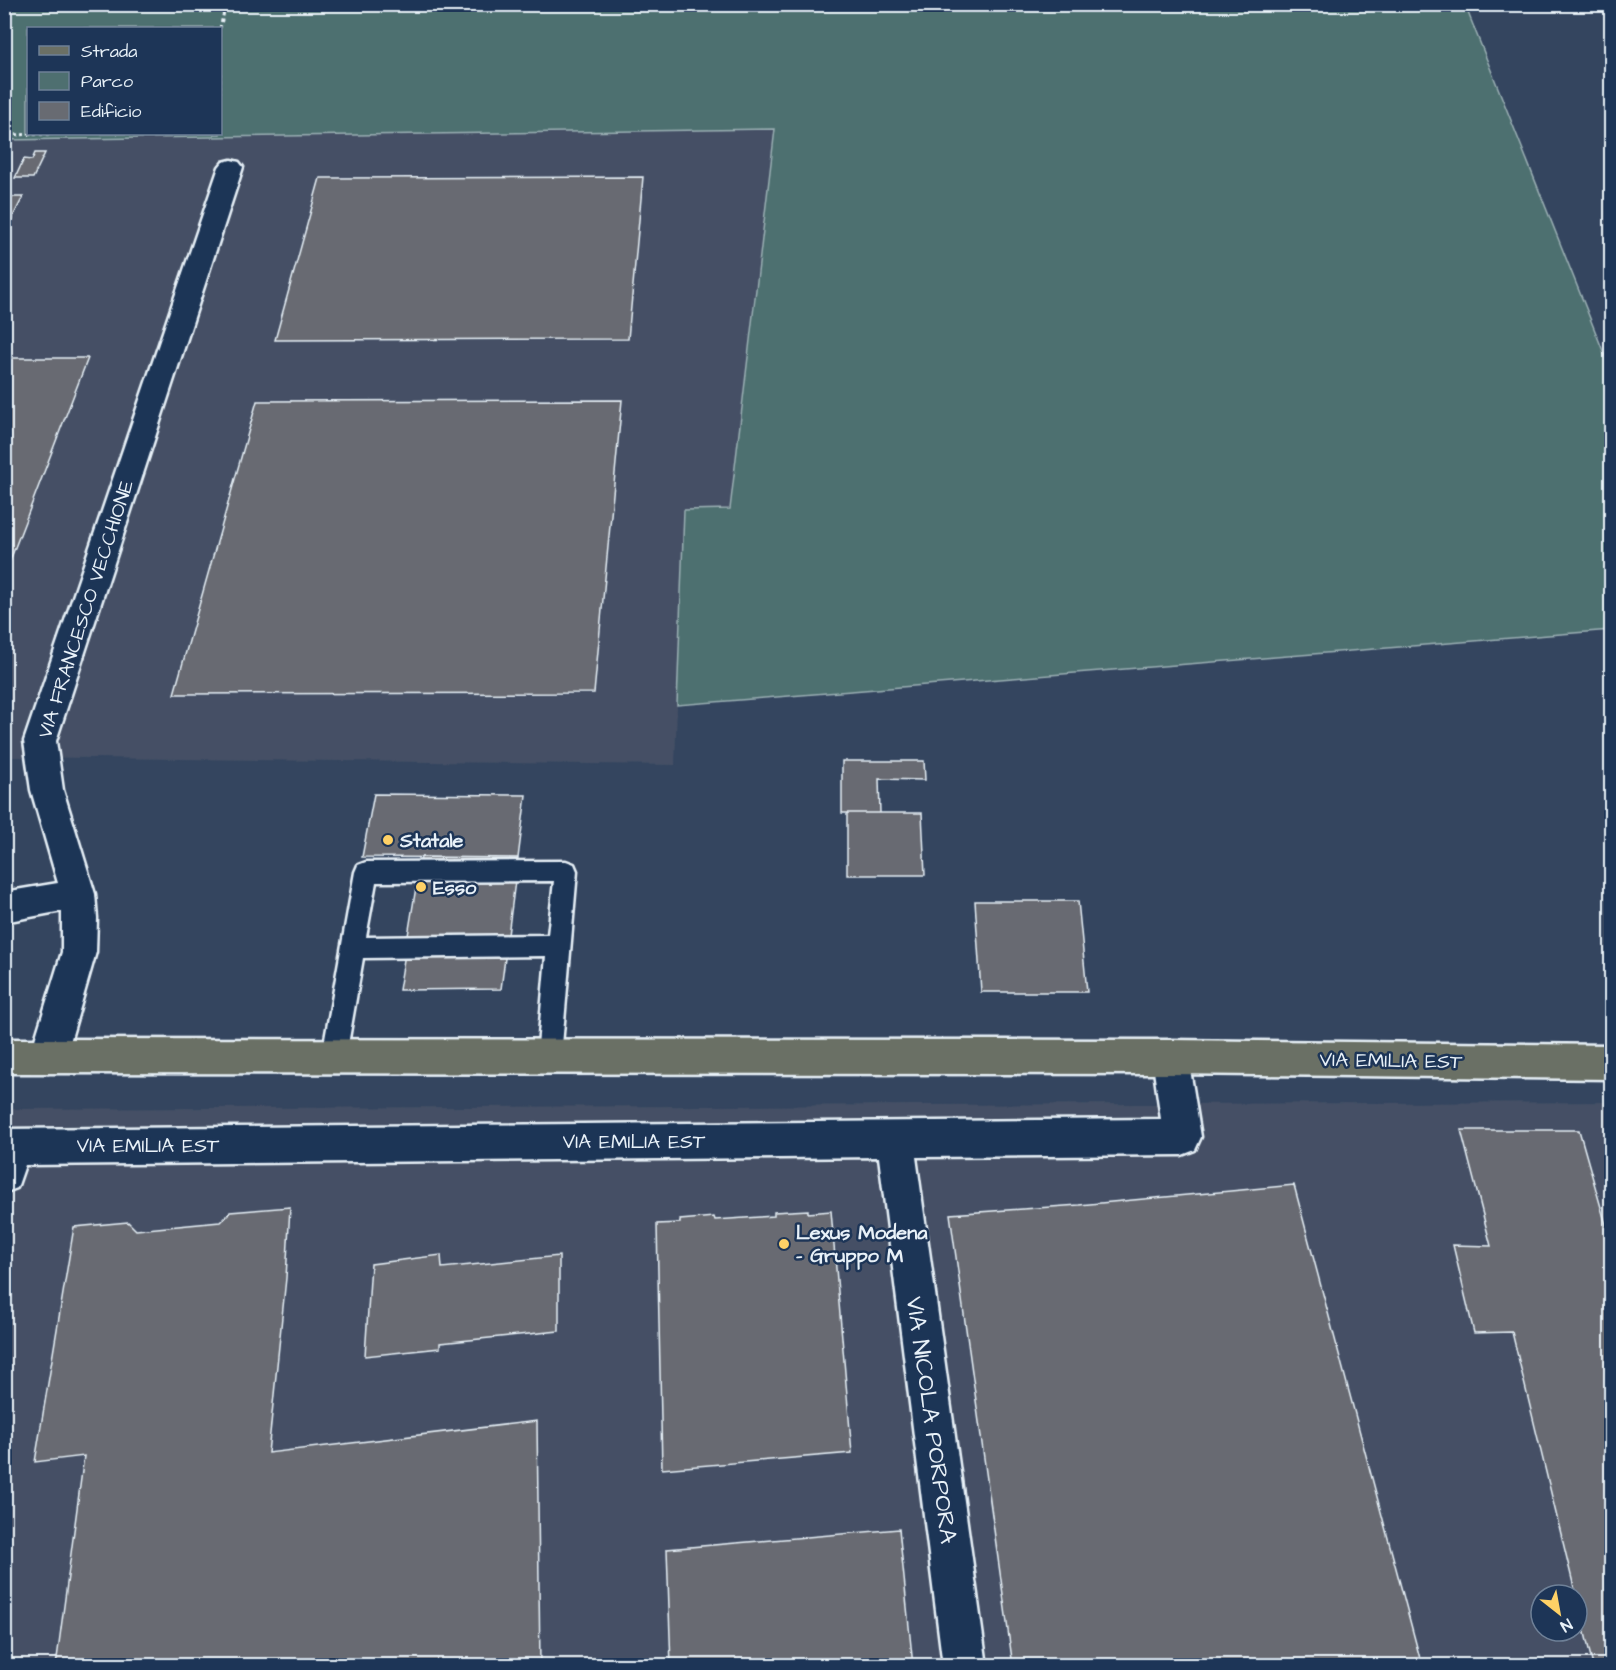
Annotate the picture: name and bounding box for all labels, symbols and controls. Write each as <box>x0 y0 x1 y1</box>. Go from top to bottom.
legend <box>27 27 222 135</box>
text: Strada <box>81 39 137 64</box>
text: Parco <box>81 69 133 94</box>
text: Edificio <box>81 99 141 124</box>
street label: VIA FRANCESCO VECCHIONE <box>31 477 141 742</box>
place label: Statale <box>399 827 464 855</box>
marker: Statale <box>381 833 395 847</box>
place label: Esso <box>433 874 477 902</box>
marker: Esso <box>414 880 428 894</box>
street label: VIA EMILIA EST <box>1319 1046 1463 1076</box>
street label: VIA EMILIA EST <box>563 1128 706 1156</box>
street label: VIA EMILIA EST <box>77 1132 220 1160</box>
place label: Lexus Modena - Gruppo M <box>796 1219 928 1270</box>
marker: Lexus Modena - Gruppo M <box>777 1237 791 1251</box>
street label: VIA NICOLA PORPORA <box>897 1294 965 1546</box>
north arrow <box>1529 1583 1589 1643</box>
text: N <box>1556 1613 1576 1637</box>

